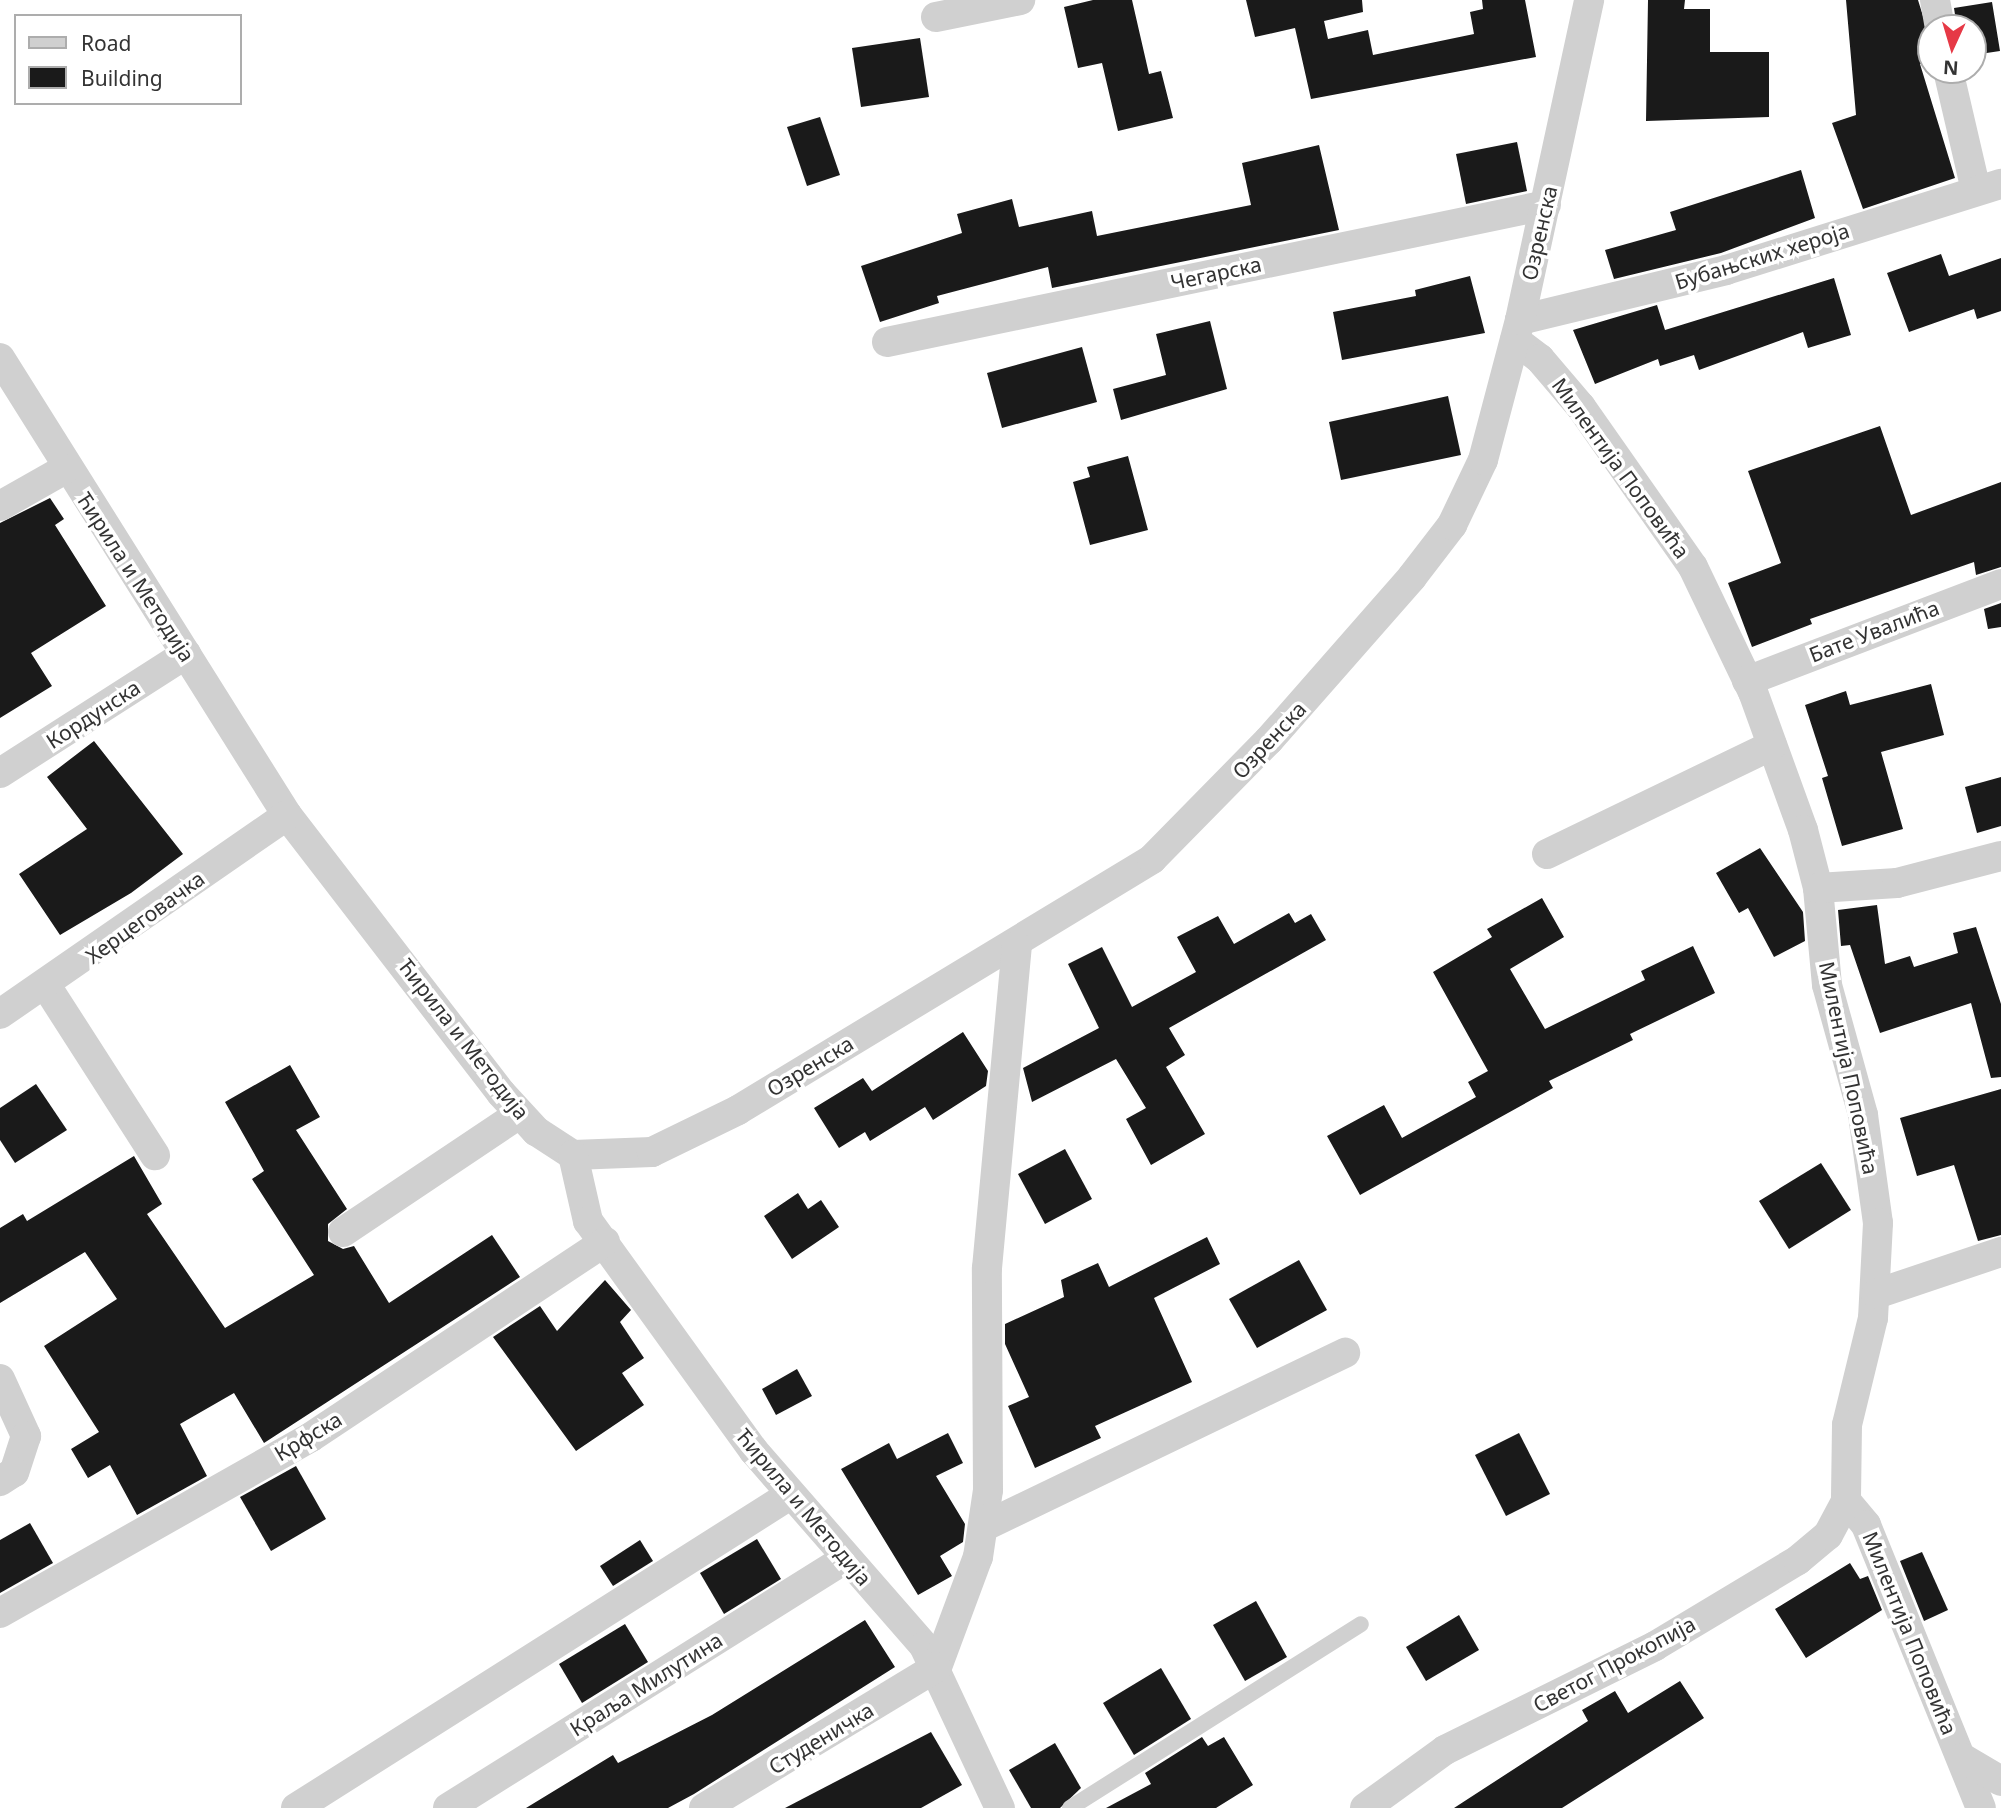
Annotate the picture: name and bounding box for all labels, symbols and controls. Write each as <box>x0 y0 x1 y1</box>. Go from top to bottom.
legend <box>14 14 242 105</box>
north arrow <box>1917 14 1987 84</box>
text: Road <box>81 29 131 57</box>
text: N <box>1942 54 1959 81</box>
text: Building <box>81 64 163 92</box>
street label: Озренска <box>1516 183 1562 283</box>
street label: Бубањских хероја <box>1672 217 1852 295</box>
street label: Чегарска <box>1168 251 1264 295</box>
street label: Милентија Поповића <box>1547 373 1695 563</box>
street label: Ћирила и Методија <box>72 488 200 666</box>
street label: Бате Увалића <box>1805 595 1943 667</box>
street label: Кордунска <box>41 674 145 754</box>
street label: Озренска <box>1227 696 1311 784</box>
street label: Херцеговачка <box>81 866 209 968</box>
street label: Ћирила и Методија <box>393 954 535 1124</box>
street label: Милентија Поповића <box>1814 959 1884 1177</box>
street label: Озренска <box>762 1030 858 1102</box>
street label: Крфска <box>270 1406 346 1466</box>
street label: Ћирила и Методија <box>731 1423 877 1591</box>
street label: Милентија Поповића <box>1858 1528 1962 1738</box>
street label: Светог Прокопија <box>1529 1611 1699 1717</box>
street label: Краља Милутина <box>565 1627 727 1741</box>
street label: Студеничка <box>764 1697 878 1779</box>

